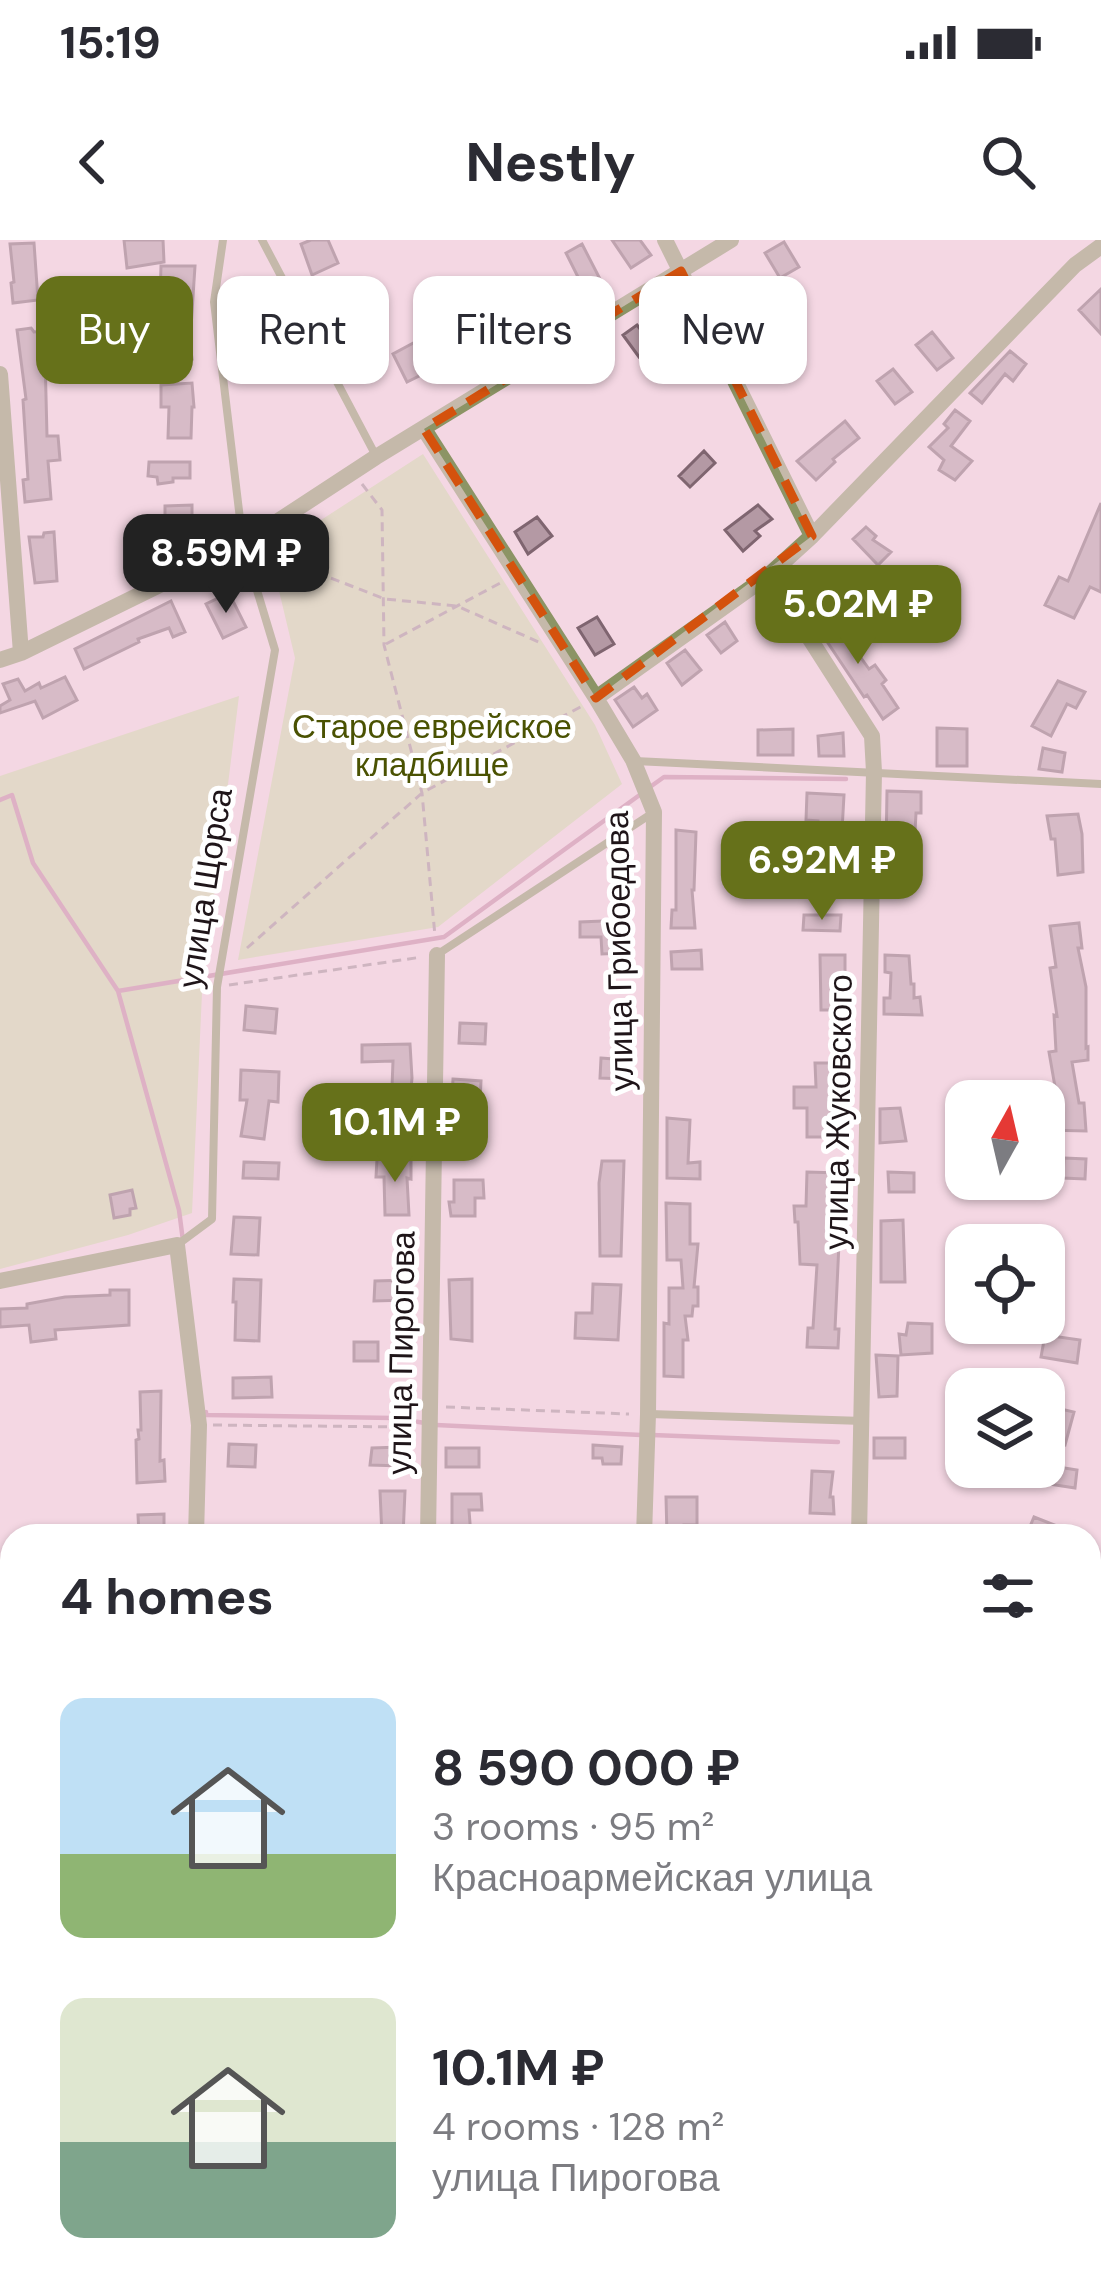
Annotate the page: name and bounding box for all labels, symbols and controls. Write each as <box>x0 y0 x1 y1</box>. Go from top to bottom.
text: 15:19 <box>60 13 161 72</box>
text: Nestly <box>465 127 636 198</box>
icon: back <box>60 129 126 195</box>
icon: search <box>975 129 1041 195</box>
chip: Buy <box>36 276 193 384</box>
chip: Rent <box>217 276 389 384</box>
chip: Filters <box>413 276 615 384</box>
chip: New <box>639 276 807 384</box>
pin: 8.59M ₽ <box>115 514 337 616</box>
text: 8.59M ₽ <box>150 527 302 578</box>
pin: 5.02M ₽ <box>747 565 969 667</box>
text: 5.02M ₽ <box>782 578 934 629</box>
park label: Старое еврейское кладбище <box>292 705 572 786</box>
street label: улица Щорса <box>168 784 242 991</box>
street label: улица Грибоедова <box>595 810 643 1092</box>
pin: 6.92M ₽ <box>711 821 933 923</box>
text: 6.92M ₽ <box>748 834 896 885</box>
street label: улица Жуковского <box>814 974 862 1250</box>
north arrow <box>945 1080 1065 1200</box>
map controls <box>945 1080 1065 1488</box>
pin: 10.1M ₽ <box>284 1083 506 1185</box>
text: 10.1M ₽ <box>329 1096 461 1147</box>
button: locate <box>945 1224 1065 1344</box>
street label: улица Пирогова <box>377 1230 425 1475</box>
button: layers <box>945 1368 1065 1488</box>
text: 4 homes <box>60 1563 274 1630</box>
icon: filters <box>975 1563 1041 1629</box>
text: 8 590 000 ₽ <box>432 1734 740 1801</box>
icon: home <box>156 1746 300 1890</box>
text: 3 rooms · 95 m² <box>432 1801 714 1852</box>
text: Красноармейская улица <box>432 1852 872 1903</box>
text: 10.1M ₽ <box>432 2034 605 2101</box>
icon: home <box>156 2046 300 2190</box>
text: 4 rooms · 128 m² <box>432 2101 724 2152</box>
text: улица Пирогова <box>432 2152 720 2203</box>

